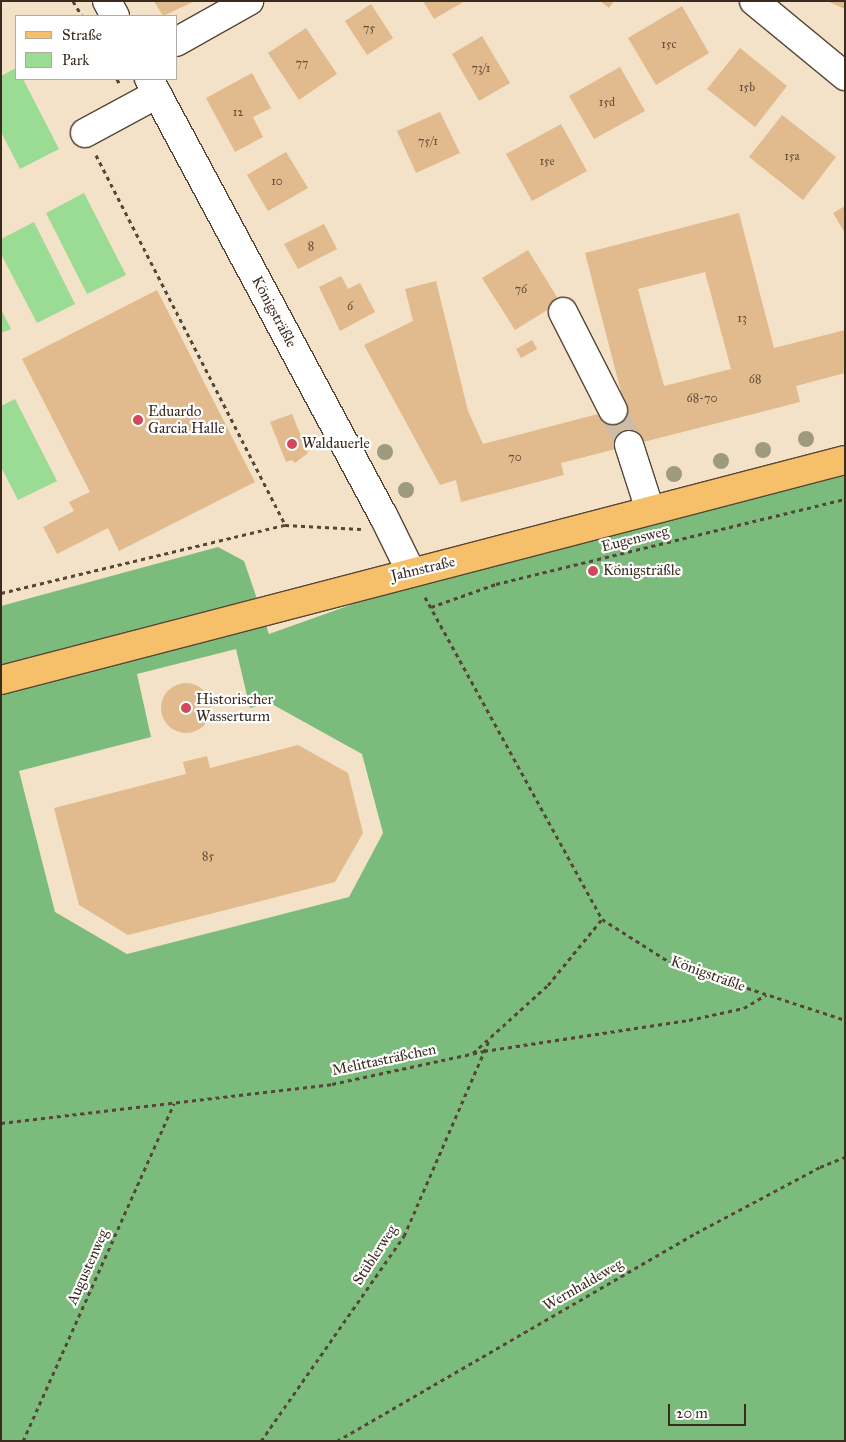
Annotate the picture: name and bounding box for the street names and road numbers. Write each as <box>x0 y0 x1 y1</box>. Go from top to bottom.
street label: Königsträßle <box>248 273 300 351</box>
street label: Eugensweg <box>600 522 670 556</box>
street label: Jahnstraße <box>389 553 457 585</box>
street label: Königsträßle <box>668 952 748 996</box>
street label: Melittasträßchen <box>330 1040 438 1080</box>
street label: Stüblerweg <box>349 1222 401 1288</box>
street label: Augustenweg <box>63 1226 113 1308</box>
street label: Wernhaldeweg <box>540 1255 626 1315</box>

